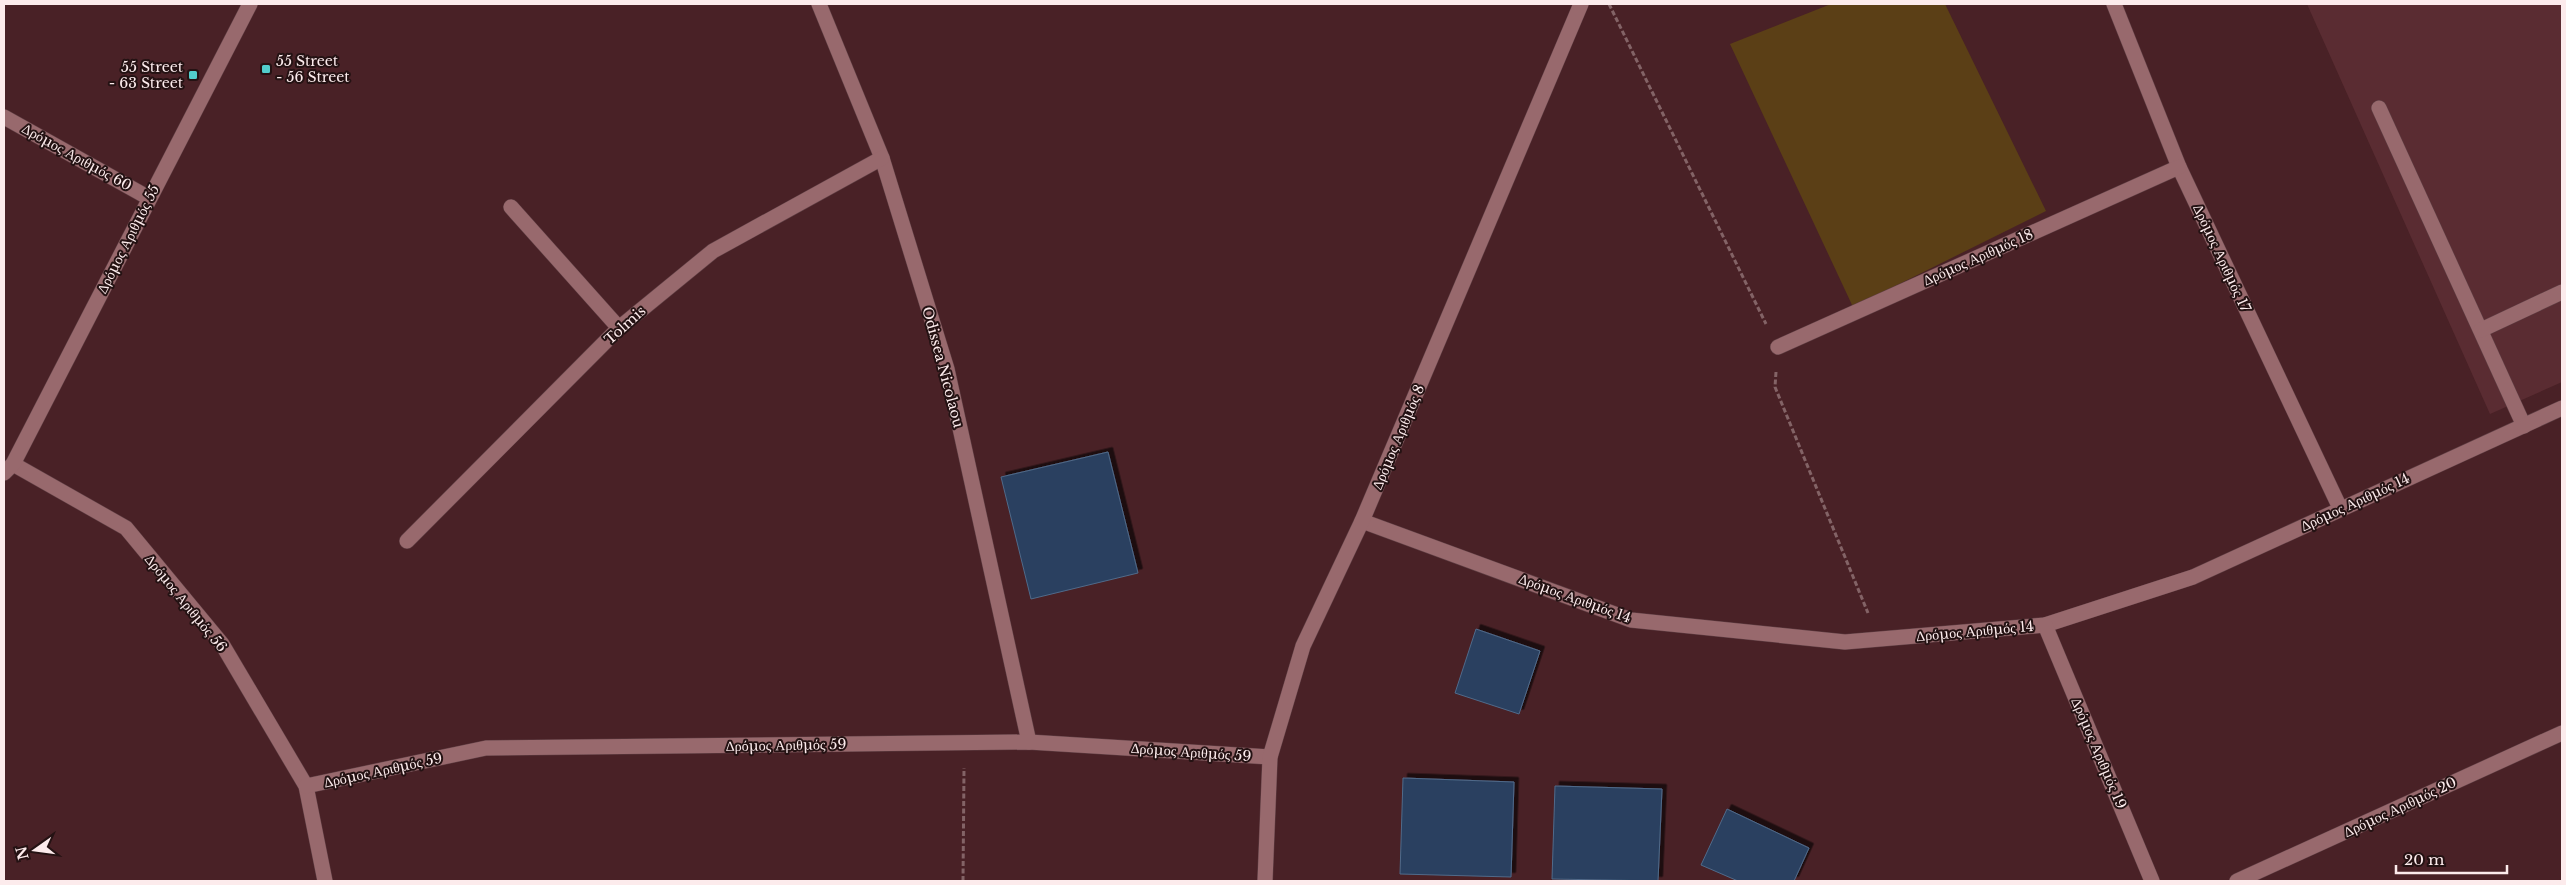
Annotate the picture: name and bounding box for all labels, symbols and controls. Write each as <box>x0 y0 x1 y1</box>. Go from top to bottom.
place label: 55 Street - 56 Street <box>276 52 350 86</box>
place label: 55 Street - 63 Street <box>109 58 184 92</box>
marker: 55 Street - 56 Street <box>260 63 272 75</box>
marker: 55 Street - 63 Street <box>187 69 199 81</box>
street label: Δρόμος Αριθμός 60 <box>19 119 135 195</box>
street label: Δρόμος Αριθμός 55 <box>93 182 163 296</box>
street label: Δρόμος Αριθμός 17 <box>2189 201 2255 316</box>
street label: Δρόμος Αριθμός 18 <box>1920 225 2036 289</box>
street label: Tolmis <box>601 302 649 348</box>
street label: Odissea Nicolaou <box>918 305 968 430</box>
street label: Δρόμος Αριθμός 8 <box>1368 382 1428 492</box>
street label: Δρόμος Αριθμός 14 <box>2298 469 2412 535</box>
street label: Δρόμος Αριθμός 56 <box>141 550 231 656</box>
street label: Δρόμος Αριθμός 14 <box>1516 569 1634 627</box>
street label: Δρόμος Αριθμός 14 <box>1915 617 2035 645</box>
street label: Δρόμος Αριθμός 19 <box>2067 695 2131 811</box>
street label: Δρόμος Αριθμός 59 <box>725 735 847 755</box>
street label: Δρόμος Αριθμός 59 <box>1130 739 1252 765</box>
street label: Δρόμος Αριθμός 59 <box>322 749 444 791</box>
street label: Δρόμος Αριθμός 20 <box>2341 773 2459 841</box>
north arrow <box>10 825 60 875</box>
scale bar <box>2396 842 2507 874</box>
text: N <box>12 845 33 862</box>
text: 20 m <box>2404 850 2444 869</box>

